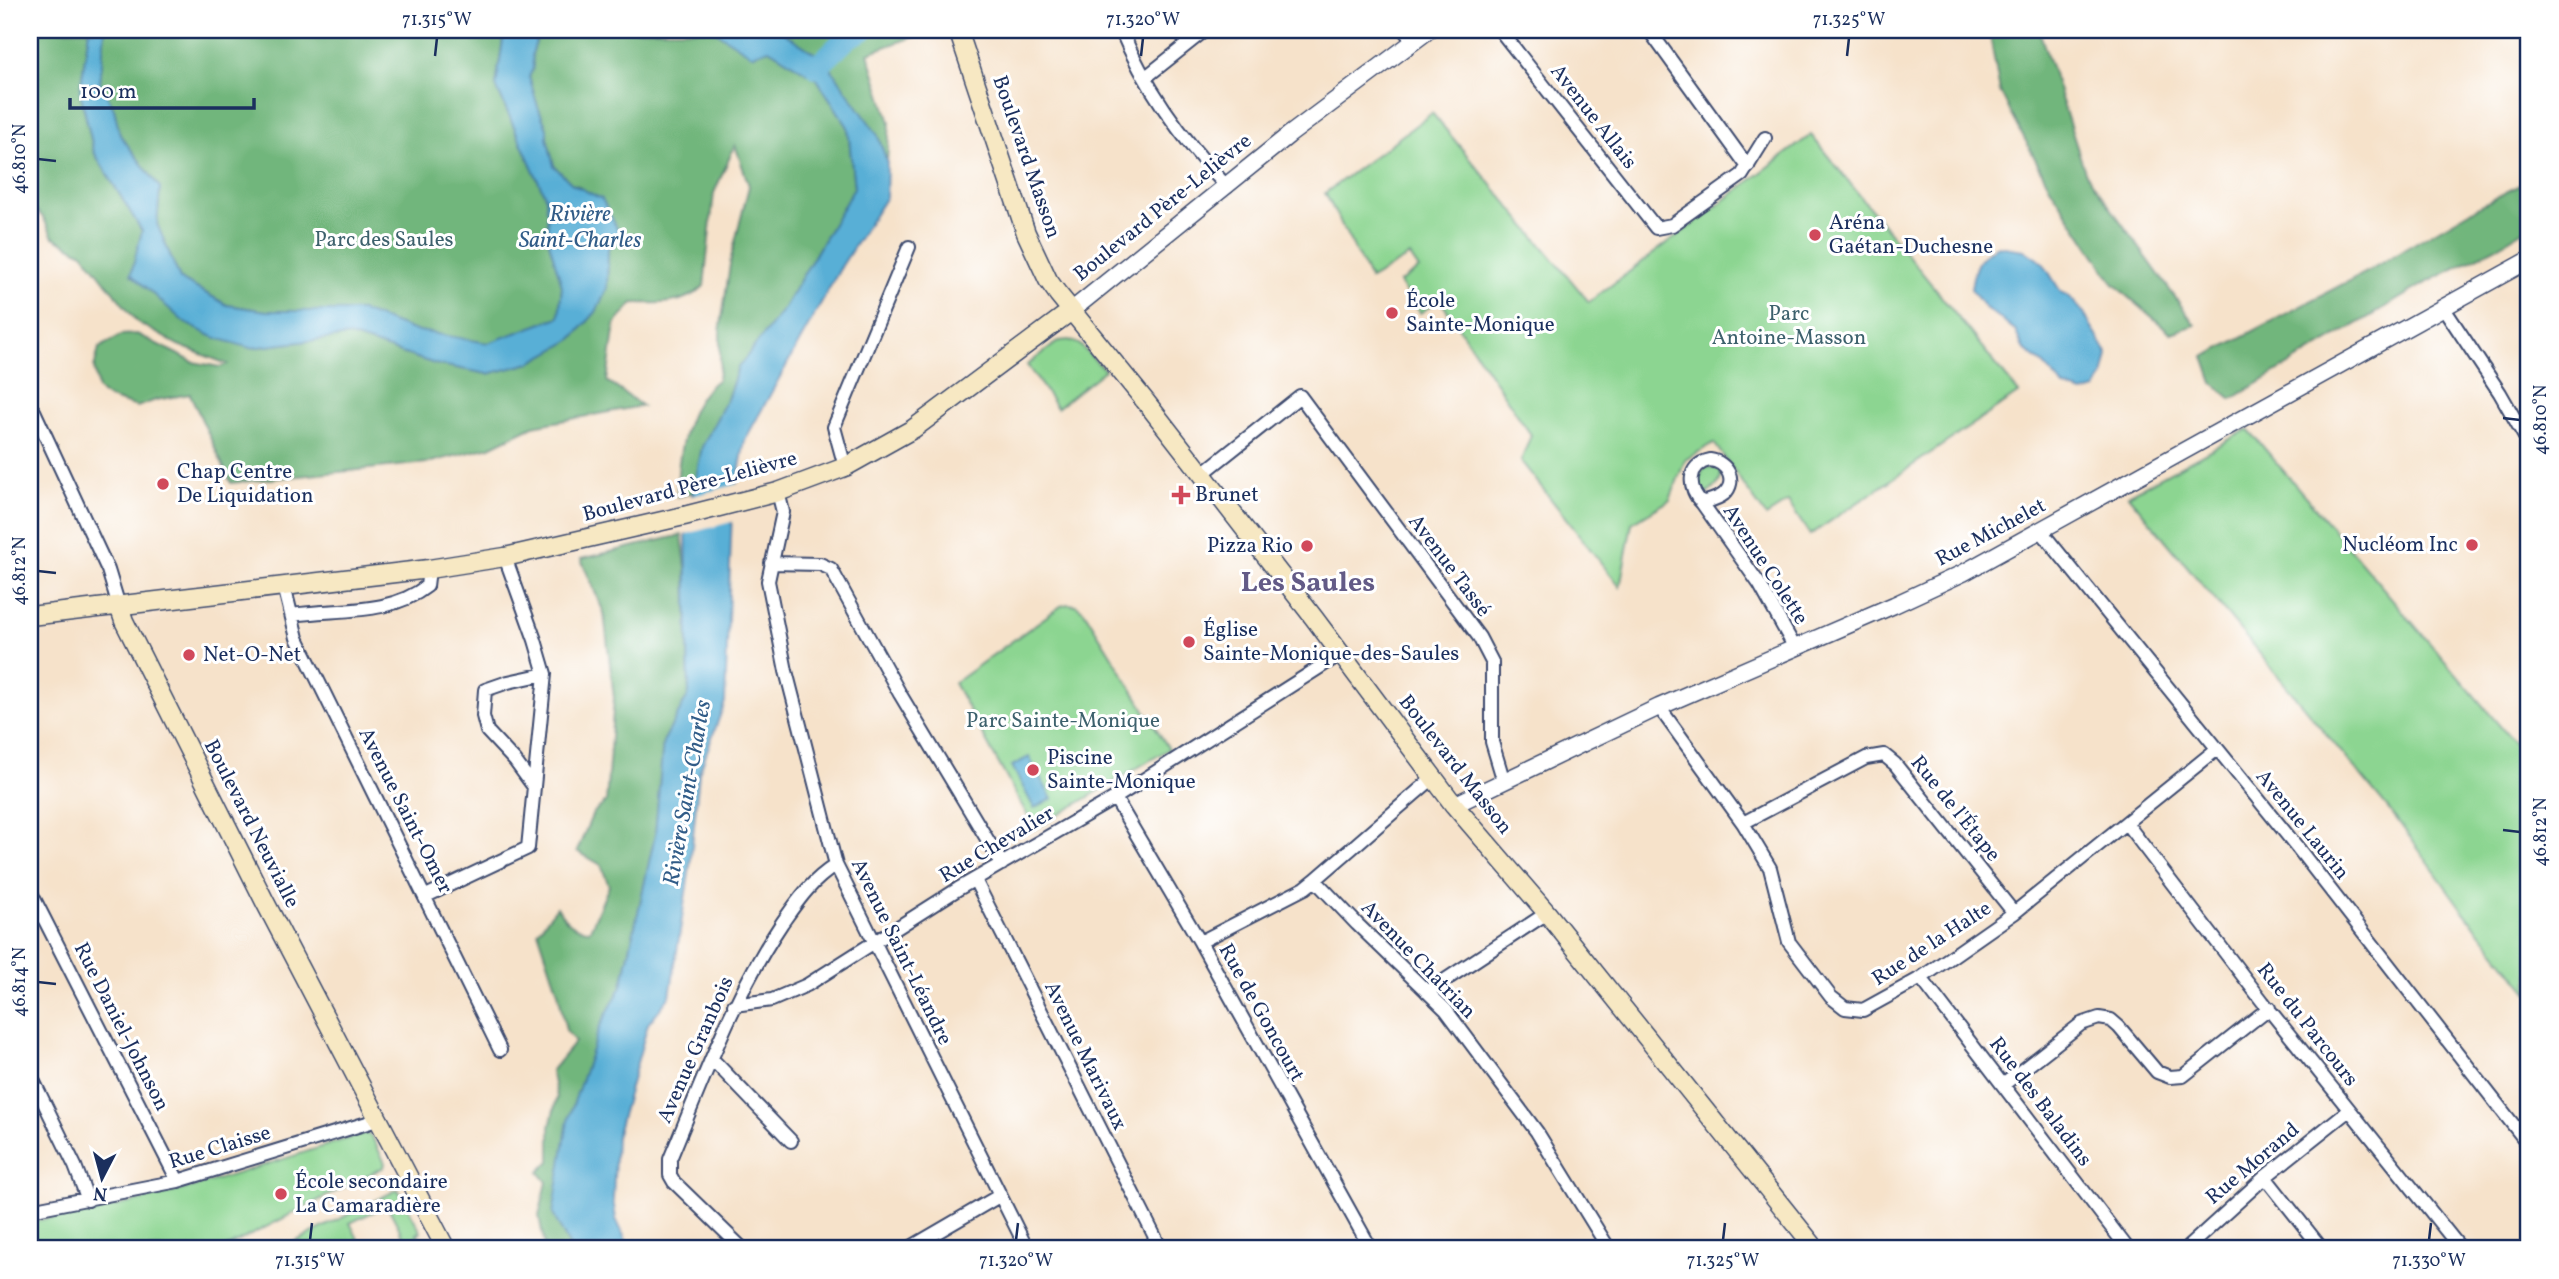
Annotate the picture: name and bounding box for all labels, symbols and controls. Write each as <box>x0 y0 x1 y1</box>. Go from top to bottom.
text: 71.315°W <box>402 8 472 33</box>
text: 71.320°W <box>1106 8 1180 33</box>
text: 71.325°W <box>1813 8 1885 33</box>
street label: Avenue Allais <box>1543 58 1643 176</box>
scale bar <box>70 66 254 110</box>
street label: Boulevard Masson <box>985 72 1067 242</box>
text: 100 m <box>80 78 137 107</box>
text: 46.810°N <box>8 124 33 194</box>
street label: Boulevard Père-Lelièvre <box>1068 127 1258 289</box>
water label: Rivière Saint-Charles <box>519 199 642 257</box>
place label: Aréna Gaétan-Duchesne <box>1829 209 1993 262</box>
park label: Parc des Saules <box>314 226 454 255</box>
marker: Aréna Gaétan-Duchesne <box>1807 227 1823 243</box>
place label: École Sainte-Monique <box>1406 287 1555 340</box>
park label: Parc Antoine-Masson <box>1712 300 1866 353</box>
marker: École Sainte-Monique <box>1384 305 1400 321</box>
text: 46.810°N <box>2529 385 2554 455</box>
street label: Boulevard Père-Lelièvre <box>579 444 801 530</box>
place label: Chap Centre De Liquidation <box>177 458 314 511</box>
marker: Chap Centre De Liquidation <box>155 476 171 492</box>
place label: Brunet <box>1195 481 1259 510</box>
marker: Brunet <box>1173 487 1189 503</box>
street label: Rue Michelet <box>1931 492 2051 574</box>
street label: Avenue Colette <box>1715 499 1815 631</box>
street label: Avenue Tassé <box>1401 509 1497 623</box>
place label: Nucléom Inc <box>2342 531 2458 560</box>
place label: Pizza Rio <box>1207 532 1293 561</box>
text: 46.812°N <box>8 536 33 606</box>
marker: Nucléom Inc <box>2464 537 2480 553</box>
marker: Pizza Rio <box>1299 538 1315 554</box>
district label: Les Saules <box>1241 564 1375 603</box>
place label: Église Sainte-Monique-des-Saules <box>1203 616 1459 669</box>
marker: Église Sainte-Monique-des-Saules <box>1181 634 1197 650</box>
place label: Net-O-Net <box>203 641 301 670</box>
marker: Net-O-Net <box>181 647 197 663</box>
street label: Boulevard Masson <box>1391 689 1519 841</box>
water label: Rivière Saint-Charles <box>656 697 720 888</box>
park label: Parc Sainte-Monique <box>966 707 1160 736</box>
street label: Avenue Saint-Omer <box>351 723 459 899</box>
street label: Boulevard Neuvialle <box>196 735 306 913</box>
place label: Piscine Sainte-Monique <box>1047 744 1196 797</box>
street label: Rue de l'Étape <box>1903 750 2007 868</box>
marker: Piscine Sainte-Monique <box>1025 762 1041 778</box>
street label: Avenue Laurin <box>2248 764 2356 886</box>
text: 46.812°N <box>2529 797 2554 867</box>
street label: Rue Chevalier <box>934 799 1060 891</box>
street label: Avenue Saint-Léandre <box>843 854 959 1050</box>
street label: Avenue Chatrian <box>1354 894 1482 1026</box>
street label: Rue de la Halte <box>1867 895 1997 993</box>
street label: Rue Daniel-Johnson <box>66 938 176 1116</box>
street label: Rue de Goncourt <box>1211 939 1311 1087</box>
text: 46.814°N <box>8 947 33 1017</box>
street label: Rue du Parcours <box>2249 957 2365 1093</box>
street label: Avenue Granbois <box>651 972 741 1128</box>
street label: Avenue Marivaux <box>1036 977 1134 1135</box>
street label: Rue des Baladins <box>1982 1031 2098 1173</box>
street label: Rue Morand <box>2200 1116 2306 1212</box>
street label: Rue Claisse <box>166 1119 275 1177</box>
north arrow <box>66 1142 136 1212</box>
place label: École secondaire La Camaradière <box>295 1168 448 1221</box>
text: N <box>92 1179 109 1207</box>
marker: École secondaire La Camaradière <box>273 1186 289 1202</box>
text: 71.315°W <box>275 1249 345 1274</box>
text: 71.320°W <box>979 1249 1053 1274</box>
text: 71.325°W <box>1687 1249 1759 1274</box>
text: 71.330°W <box>2392 1249 2466 1274</box>

